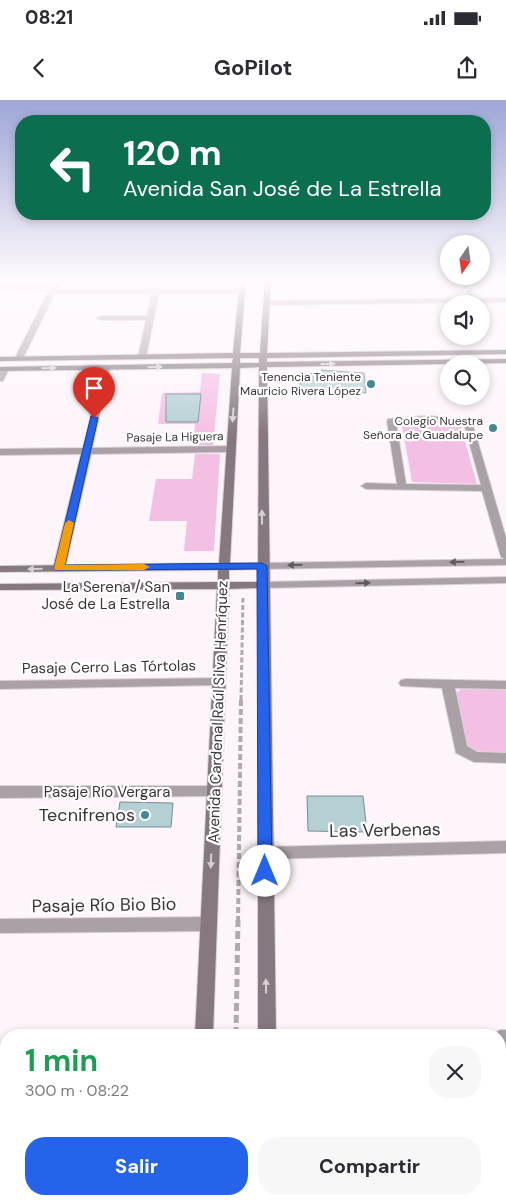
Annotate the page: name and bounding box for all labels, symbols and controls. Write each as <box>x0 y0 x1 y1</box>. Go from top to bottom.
text: 08:21 <box>25 5 73 30</box>
text: GoPilot <box>214 53 292 82</box>
icon: back <box>25 54 53 82</box>
icon: share <box>453 54 481 82</box>
text: 120 m <box>123 130 222 176</box>
icon: left <box>40 135 105 200</box>
text: Avenida San José de La Estrella <box>123 174 441 203</box>
north arrow <box>440 235 490 285</box>
map controls <box>440 235 490 405</box>
button: sound <box>440 295 490 345</box>
button: search <box>440 355 490 405</box>
one-way arrow <box>320 360 336 368</box>
one-way arrow <box>147 363 163 371</box>
one-way arrow <box>41 364 57 372</box>
pin <box>73 367 115 418</box>
place label: Tenencia Teniente Mauricio Rivera López <box>240 369 361 399</box>
icon: arrive <box>80 374 108 402</box>
marker: Tenencia Teniente Mauricio Rivera López <box>365 378 377 390</box>
one-way arrow <box>229 407 237 423</box>
place label: Colegio Nuestra Señora de Guadalupe <box>363 413 483 443</box>
marker: Colegio Nuestra Señora de Guadalupe <box>487 422 499 434</box>
street label: Pasaje La Higuera <box>126 428 224 446</box>
one-way arrow <box>258 509 266 525</box>
one-way arrow <box>449 559 465 567</box>
one-way arrow <box>287 561 303 569</box>
one-way arrow <box>27 565 43 573</box>
place label: La Serena / San José de La Estrella <box>41 577 170 614</box>
one-way arrow <box>356 579 372 587</box>
street label: Avenida Cardenal Raúl Silva Henríquez <box>203 580 233 844</box>
marker: La Serena / San José de La Estrella <box>174 590 186 602</box>
street label: Pasaje Cerro Las Tórtolas <box>22 655 196 679</box>
street label: Pasaje Río Vergara <box>44 782 170 802</box>
place label: Tecnifrenos <box>39 803 135 827</box>
marker: Tecnifrenos <box>139 809 151 821</box>
street label: Las Verbenas <box>329 817 441 843</box>
position arrow <box>238 844 290 896</box>
one-way arrow <box>207 853 215 869</box>
street label: Pasaje Río Bio Bio <box>31 892 177 918</box>
one-way arrow <box>262 978 270 994</box>
text: 1 min <box>25 1041 98 1080</box>
button: close <box>429 1046 481 1098</box>
text: 300 m · 08:22 <box>25 1080 129 1101</box>
button: Salir <box>25 1137 248 1195</box>
button: Compartir <box>258 1137 481 1195</box>

